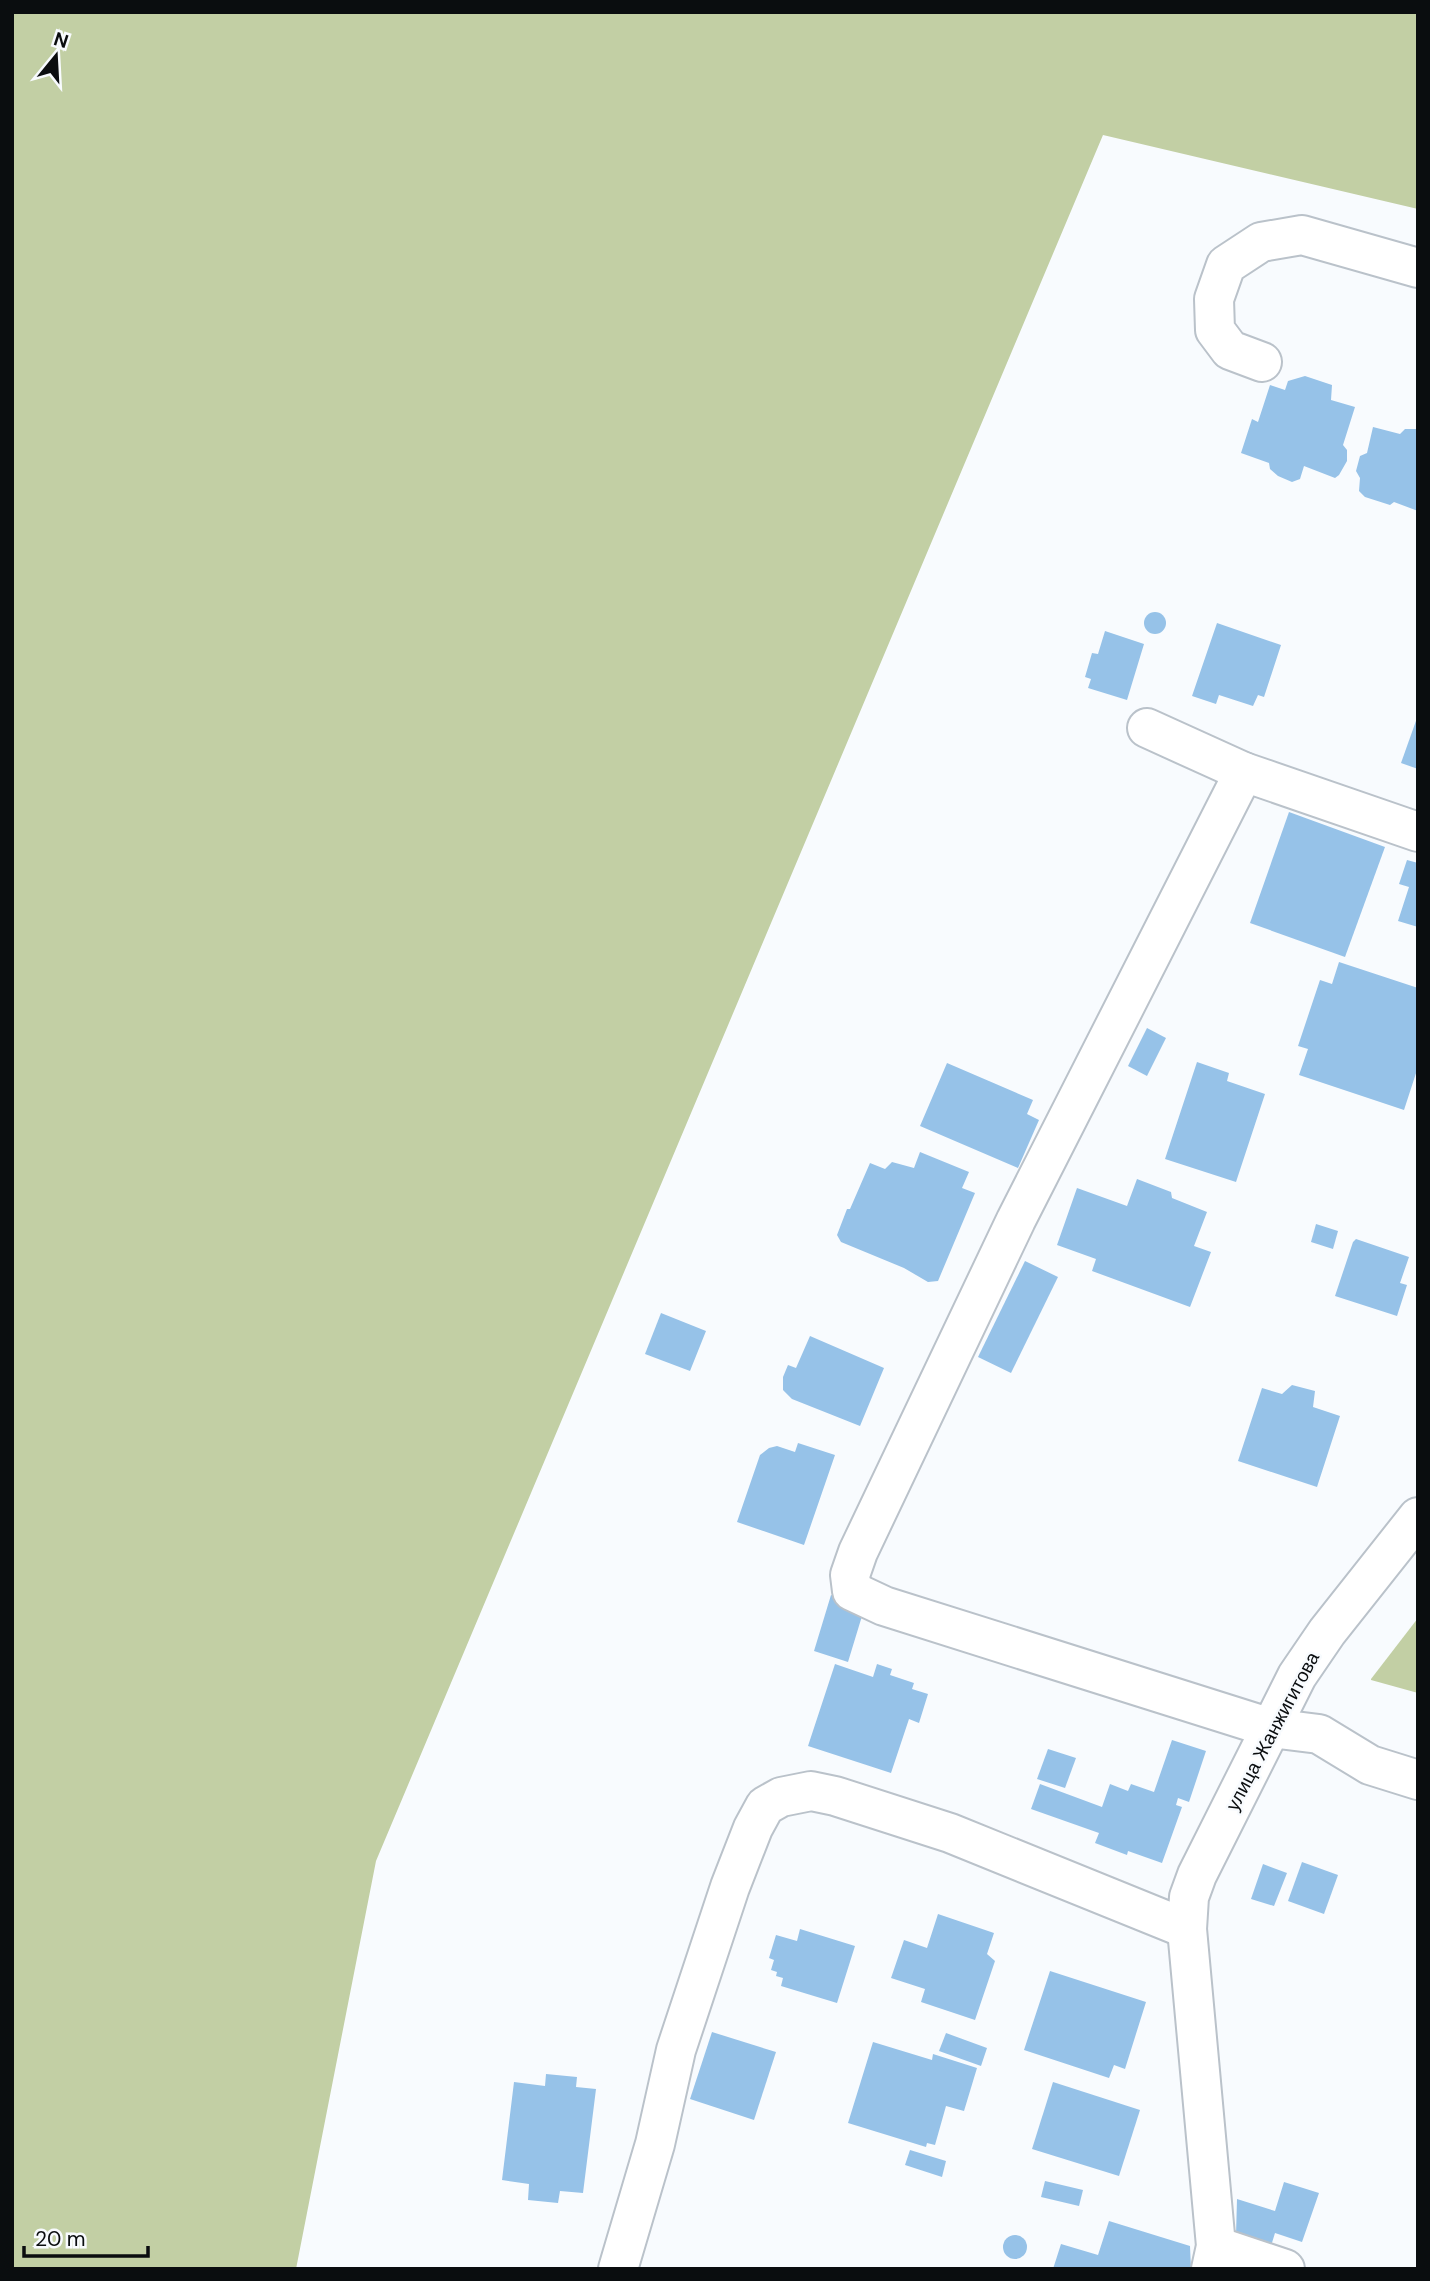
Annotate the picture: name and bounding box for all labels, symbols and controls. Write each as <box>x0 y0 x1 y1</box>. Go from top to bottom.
north arrow <box>21 21 91 91</box>
text: N <box>51 26 72 54</box>
street label: улица Жанжигитова <box>1220 1647 1325 1815</box>
scale bar <box>24 2214 149 2258</box>
text: 20 m <box>35 2225 86 2253</box>

